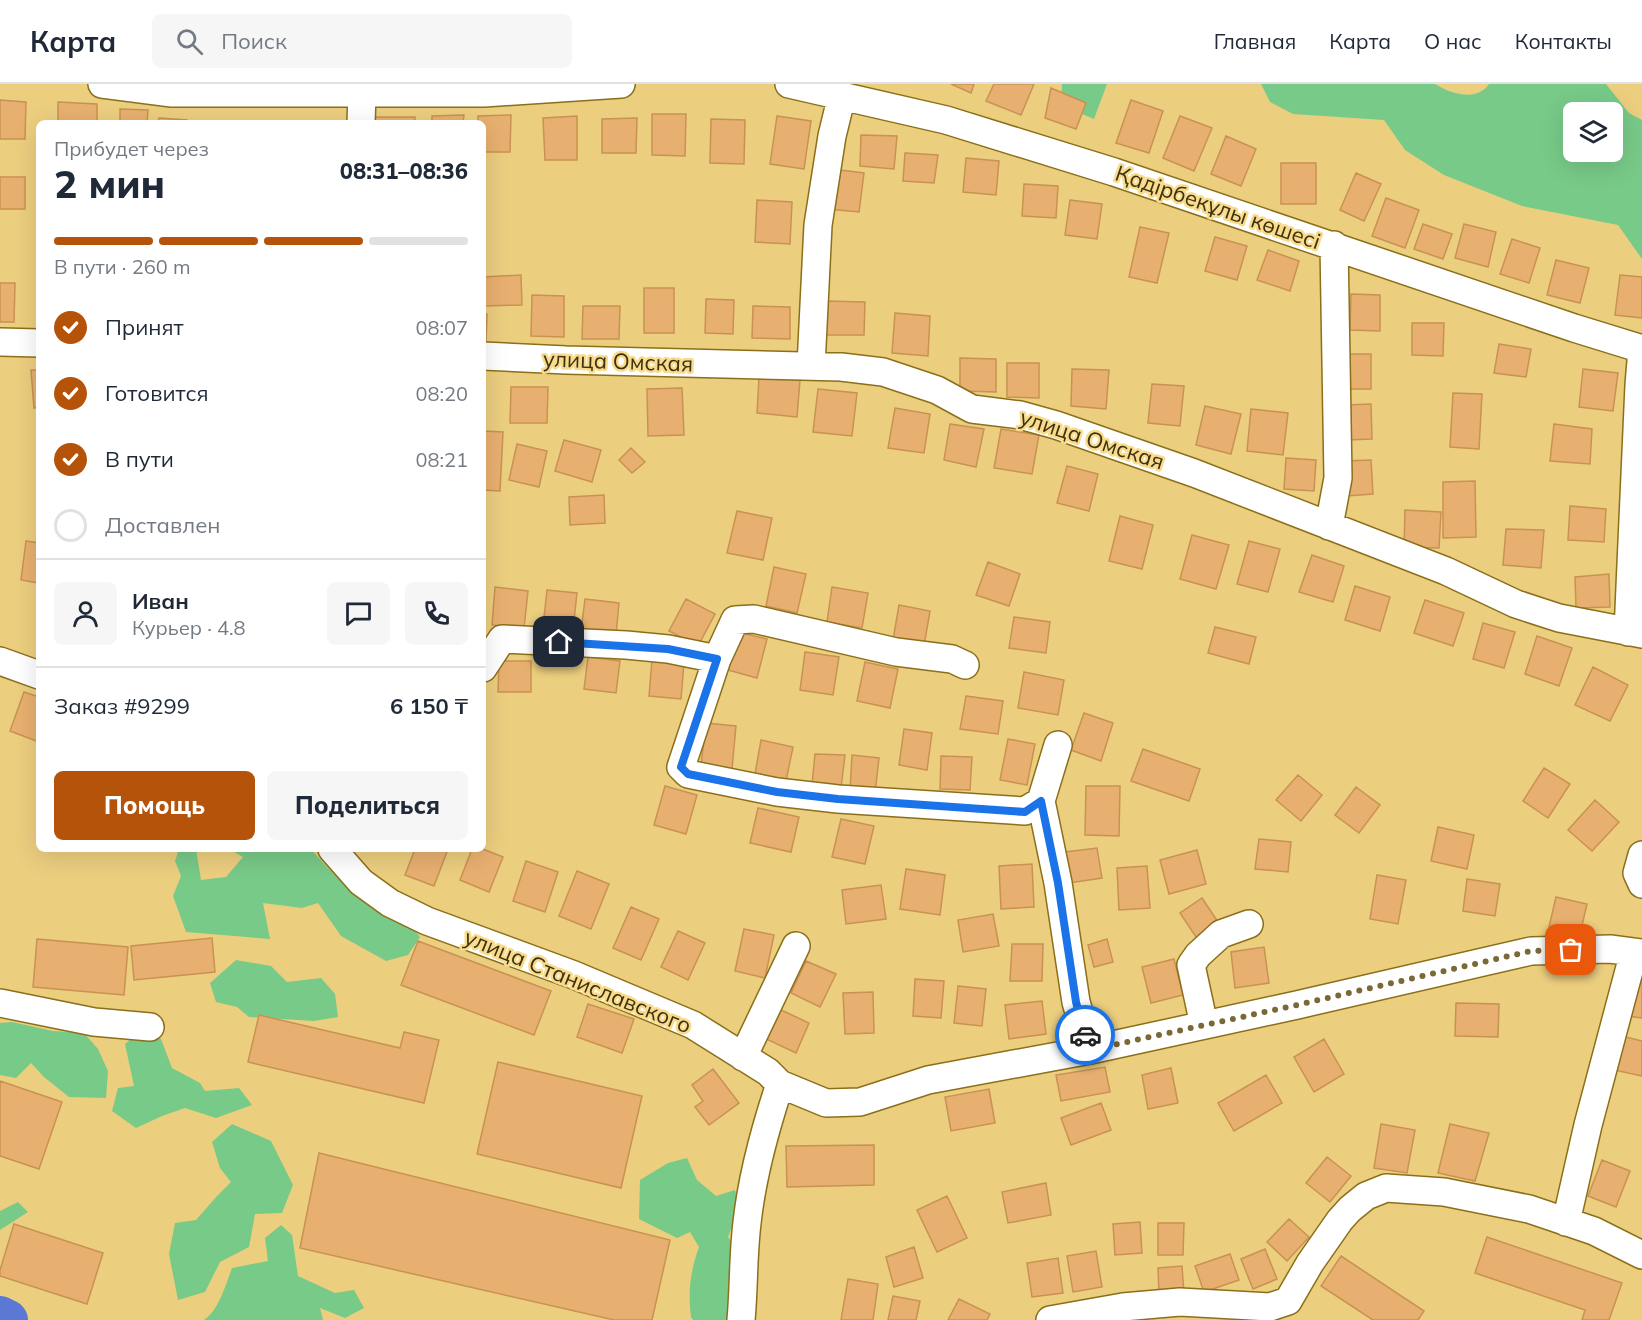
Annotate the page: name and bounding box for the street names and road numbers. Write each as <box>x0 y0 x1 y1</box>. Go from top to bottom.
street label: Қадірбекұлы көшесі <box>1112 159 1324 255</box>
street label: улица Омская <box>543 344 693 378</box>
street label: улица Омская <box>1016 402 1168 476</box>
street label: улица Станиславского <box>460 923 696 1039</box>

